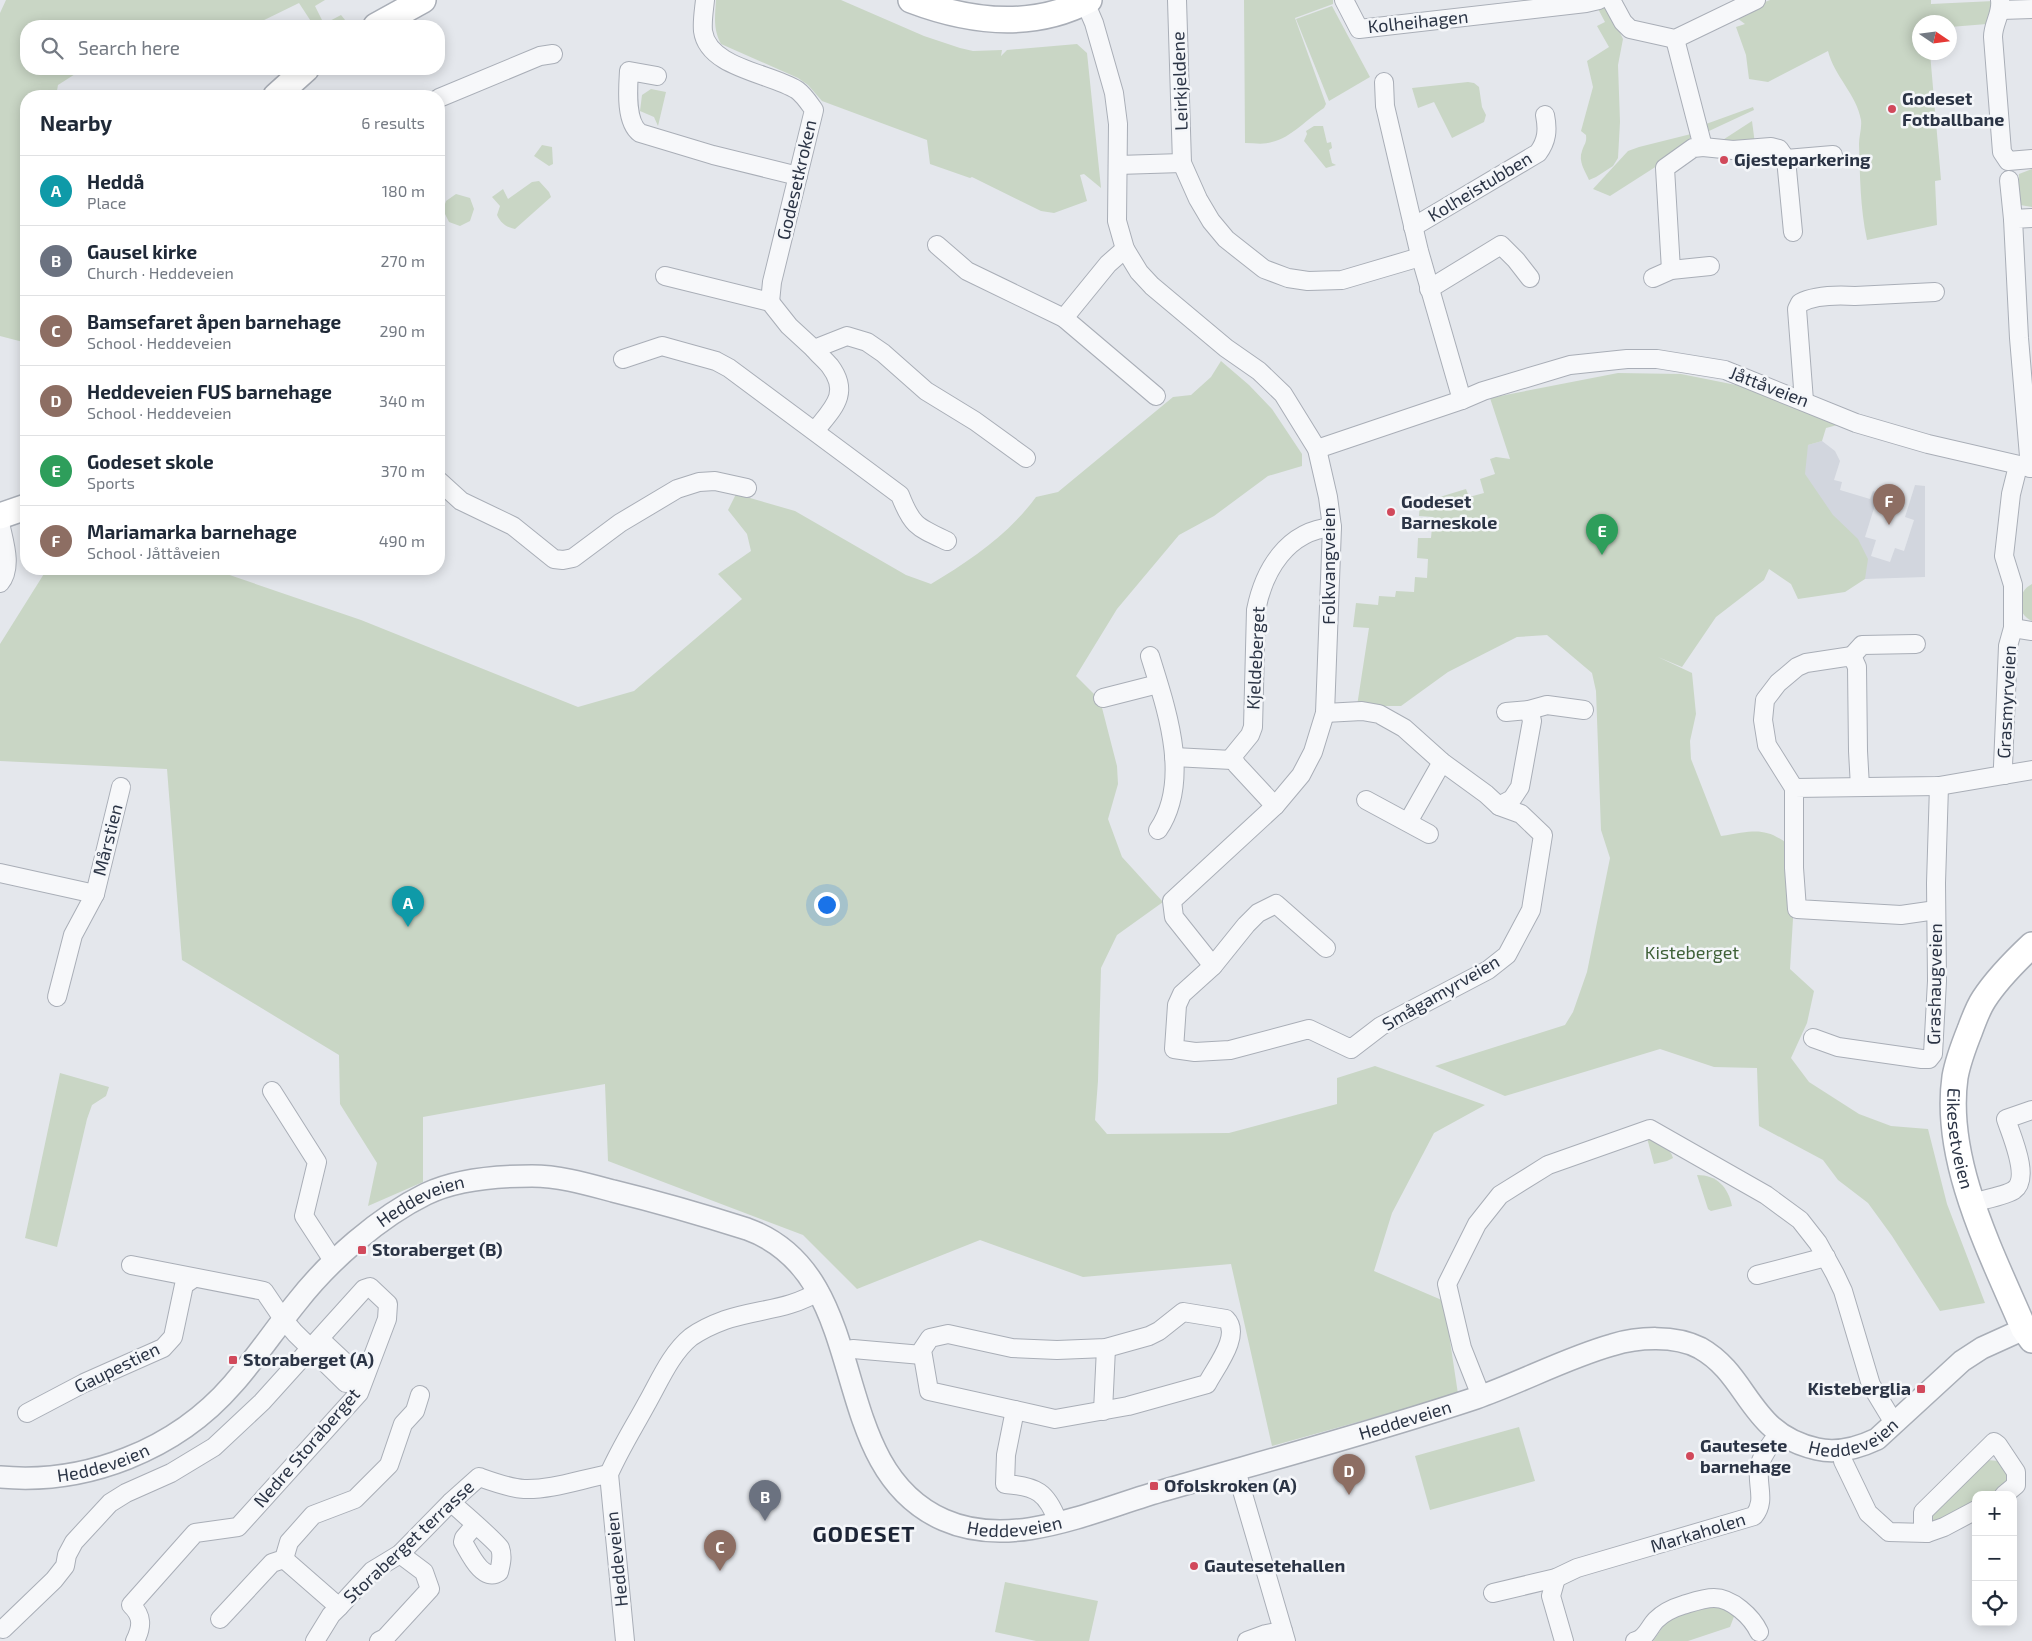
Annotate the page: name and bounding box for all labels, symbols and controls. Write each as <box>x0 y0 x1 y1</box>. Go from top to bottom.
street label: Kolheihagen <box>1367 5 1469 37</box>
north arrow <box>1912 15 1957 60</box>
search box <box>20 20 445 75</box>
street label: Leirkjeldene <box>1166 31 1192 131</box>
icon: search <box>38 34 66 62</box>
text: Search here <box>78 36 180 59</box>
place label: Godeset Fotballbane <box>1902 87 2004 130</box>
marker: Godeset Fotballbane <box>1886 103 1898 115</box>
text: Nearby <box>40 110 112 135</box>
text: 6 results <box>361 113 425 132</box>
street label: Godesetkroken <box>772 118 821 242</box>
street label: Kolheistubben <box>1423 146 1535 226</box>
place label: Gjesteparkering <box>1734 148 1871 170</box>
marker: Gjesteparkering <box>1718 154 1730 166</box>
text: Heddå <box>87 170 144 193</box>
text: A <box>51 181 61 200</box>
text: 180 m <box>382 181 425 200</box>
text: Place <box>87 193 126 212</box>
text: Gausel kirke <box>87 240 197 263</box>
text: B <box>51 251 61 270</box>
text: 270 m <box>381 251 425 270</box>
text: Church · Heddeveien <box>87 263 234 282</box>
text: Bamsefaret åpen barnehage <box>87 310 341 333</box>
text: C <box>51 321 61 340</box>
text: 290 m <box>380 321 425 340</box>
text: School · Heddeveien <box>87 333 232 352</box>
street label: Jåttåveien <box>1727 361 1812 411</box>
text: Heddeveien FUS barnehage <box>87 380 332 403</box>
text: D <box>51 391 61 410</box>
text: 340 m <box>379 391 425 410</box>
text: School · Heddeveien <box>87 403 232 422</box>
text: Godeset skole <box>87 450 214 473</box>
text: E <box>51 461 61 480</box>
text: 370 m <box>381 461 425 480</box>
text: Sports <box>87 473 135 492</box>
pin: F <box>1873 484 1905 525</box>
place label: Godeset Barneskole <box>1401 490 1497 533</box>
marker: Godeset Barneskole <box>1385 506 1397 518</box>
street label: Folkvangveien <box>1317 507 1339 625</box>
pin: E <box>1586 514 1618 555</box>
text: Mariamarka barnehage <box>87 520 297 543</box>
text: F <box>52 531 60 550</box>
text: 490 m <box>379 531 425 550</box>
text: School · Jåttåveien <box>87 543 220 562</box>
street label: Kjeldeberget <box>1241 605 1269 710</box>
street label: Grasmyrveien <box>1992 645 2020 759</box>
street label: Mårstien <box>87 801 127 878</box>
pin: A <box>392 886 424 927</box>
your location <box>814 892 840 918</box>
street label: Grashaugveien <box>1922 923 1946 1045</box>
park label: Kisteberget <box>1645 941 1739 963</box>
street label: Smågamyrveien <box>1378 950 1503 1035</box>
street label: Eikesetveien <box>1943 1087 1979 1192</box>
street label: Heddeveien <box>372 1170 466 1231</box>
place label: Storaberget (B) <box>372 1238 503 1260</box>
marker: Storaberget (B) <box>356 1244 368 1256</box>
street label: Gaupestien <box>70 1337 163 1397</box>
place label: Storaberget (A) <box>243 1348 374 1370</box>
marker: Storaberget (A) <box>227 1354 239 1366</box>
place label: Kisteberglia <box>1807 1377 1911 1399</box>
street label: Nedre Storaberget <box>248 1383 364 1512</box>
marker: Kisteberglia <box>1915 1383 1927 1395</box>
street label: Heddeveien <box>1356 1395 1454 1444</box>
street label: Heddeveien <box>1806 1413 1902 1461</box>
place label: Gautesete barnehage <box>1700 1434 1791 1477</box>
street label: Heddeveien <box>55 1438 153 1486</box>
marker: Gautesete barnehage <box>1684 1450 1696 1462</box>
pin: D <box>1333 1454 1365 1495</box>
place label: Ofolskroken (A) <box>1164 1474 1297 1496</box>
street label: Storaberget terrasse <box>339 1475 478 1607</box>
pin: B <box>749 1480 781 1521</box>
marker: Ofolskroken (A) <box>1148 1480 1160 1492</box>
map controls <box>1972 1491 2017 1626</box>
button: + <box>1972 1491 2017 1536</box>
street label: Markaholen <box>1648 1507 1748 1557</box>
street label: Heddeveien <box>600 1510 632 1608</box>
street label: Heddeveien <box>965 1510 1064 1541</box>
district label: GODESET <box>813 1520 916 1546</box>
pin: C <box>704 1530 736 1571</box>
button: − <box>1972 1536 2017 1581</box>
place label: Gautesetehallen <box>1204 1554 1345 1576</box>
marker: Gautesetehallen <box>1188 1560 1200 1572</box>
button: locate <box>1972 1581 2017 1626</box>

